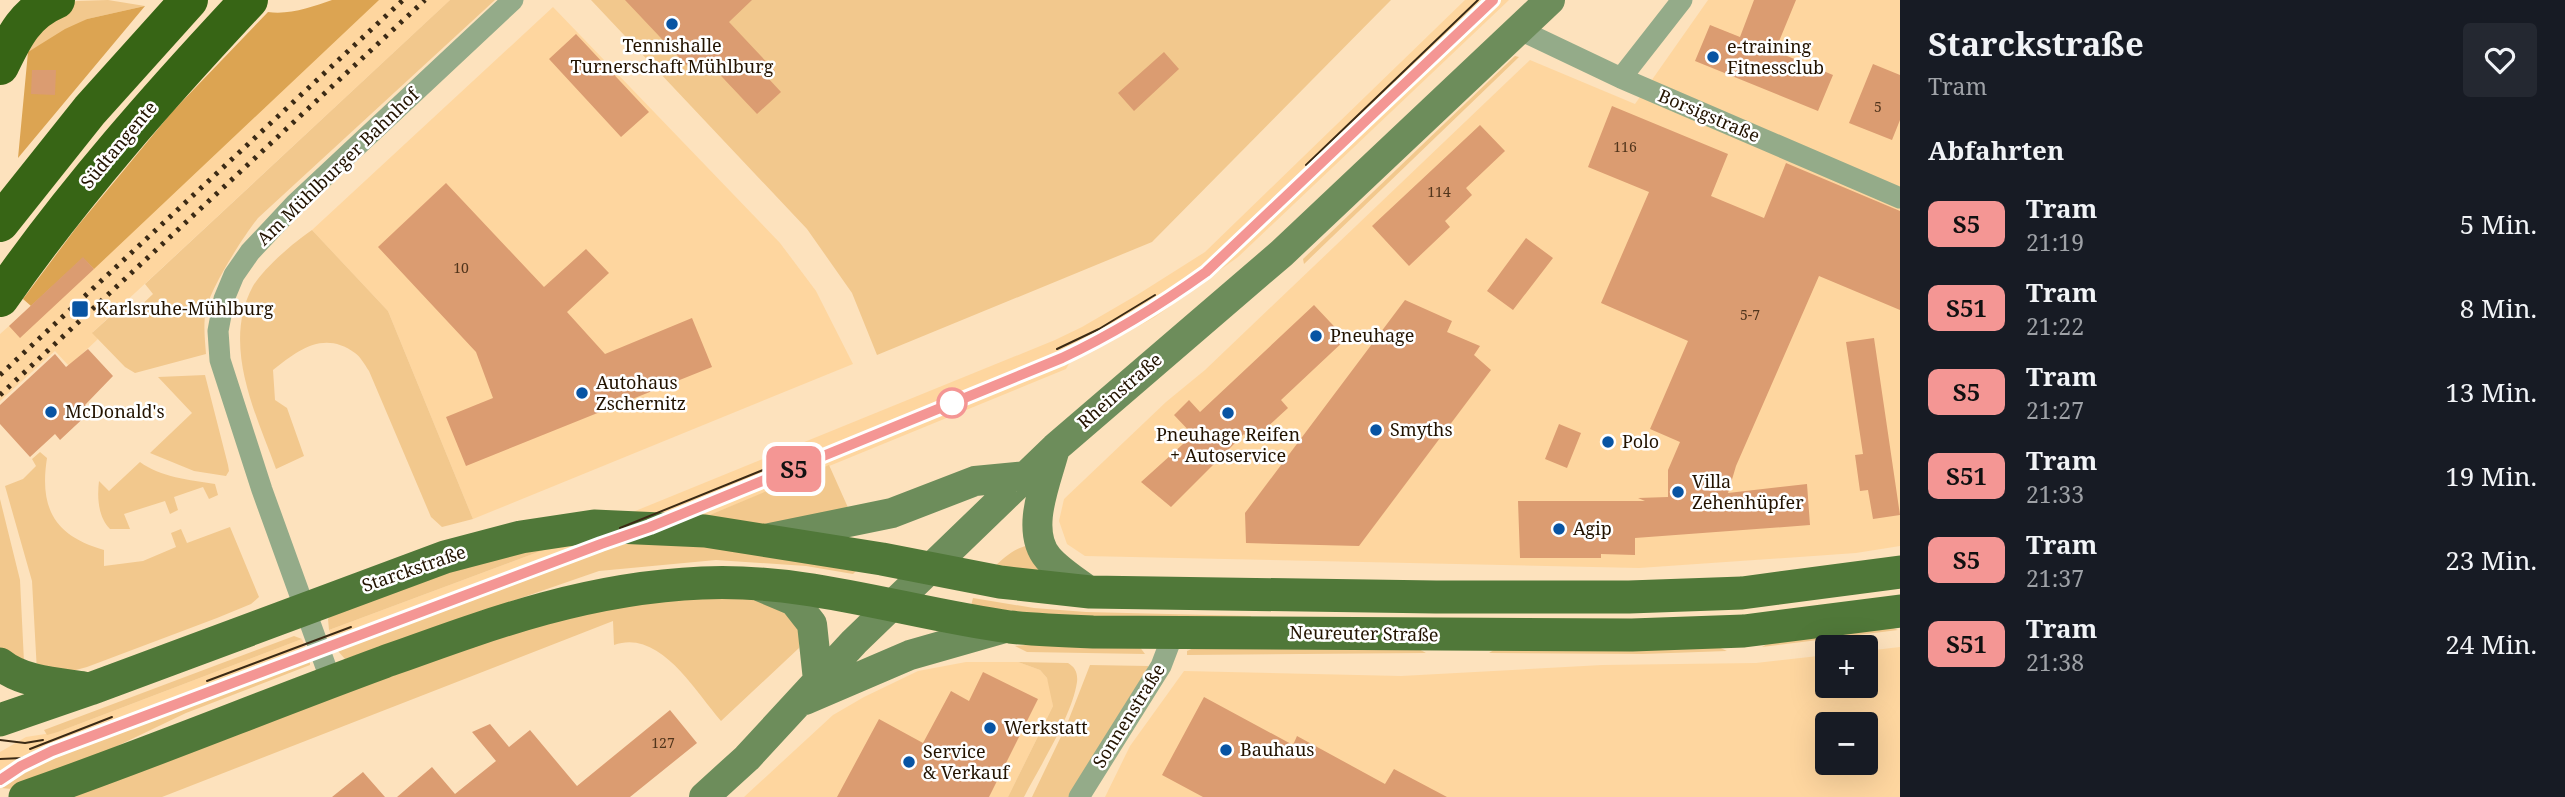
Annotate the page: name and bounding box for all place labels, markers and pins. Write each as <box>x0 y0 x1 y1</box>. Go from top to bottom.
marker: Tennishalle Turnerschaft Mühlburg <box>664 16 680 32</box>
place label: Tennishalle Turnerschaft Mühlburg <box>571 33 774 78</box>
place label: e-training Fitnessclub <box>1727 34 1824 79</box>
marker: e-training Fitnessclub <box>1705 49 1721 65</box>
place label: Karlsruhe-Mühlburg <box>96 296 274 320</box>
marker: Karlsruhe-Mühlburg <box>70 299 90 319</box>
place label: Pneuhage <box>1330 323 1414 347</box>
marker: Pneuhage <box>1308 328 1324 344</box>
place label: Autohaus Zschernitz <box>596 370 686 415</box>
marker: Autohaus Zschernitz <box>574 385 590 401</box>
unlabelled marker <box>937 388 967 418</box>
place label: McDonald's <box>65 399 165 423</box>
marker: McDonald's <box>43 404 59 420</box>
marker: Pneuhage Reifen + Autoservice <box>1220 405 1236 421</box>
place label: Smyths <box>1390 417 1453 441</box>
place label: Pneuhage Reifen + Autoservice <box>1156 422 1300 467</box>
marker: Smyths <box>1368 422 1384 438</box>
place label: Polo <box>1622 429 1659 453</box>
marker: Polo <box>1600 434 1616 450</box>
place label: Villa Zehenhüpfer <box>1692 469 1804 514</box>
marker: Villa Zehenhüpfer <box>1670 484 1686 500</box>
place label: Agip <box>1573 516 1612 540</box>
marker: Agip <box>1551 521 1567 537</box>
place label: Werkstatt <box>1004 715 1088 739</box>
marker: Werkstatt <box>982 720 998 736</box>
place label: Bauhaus <box>1240 737 1314 761</box>
place label: Service & Verkauf <box>923 739 1010 784</box>
marker: Bauhaus <box>1218 742 1234 758</box>
marker: Service & Verkauf <box>901 754 917 770</box>

